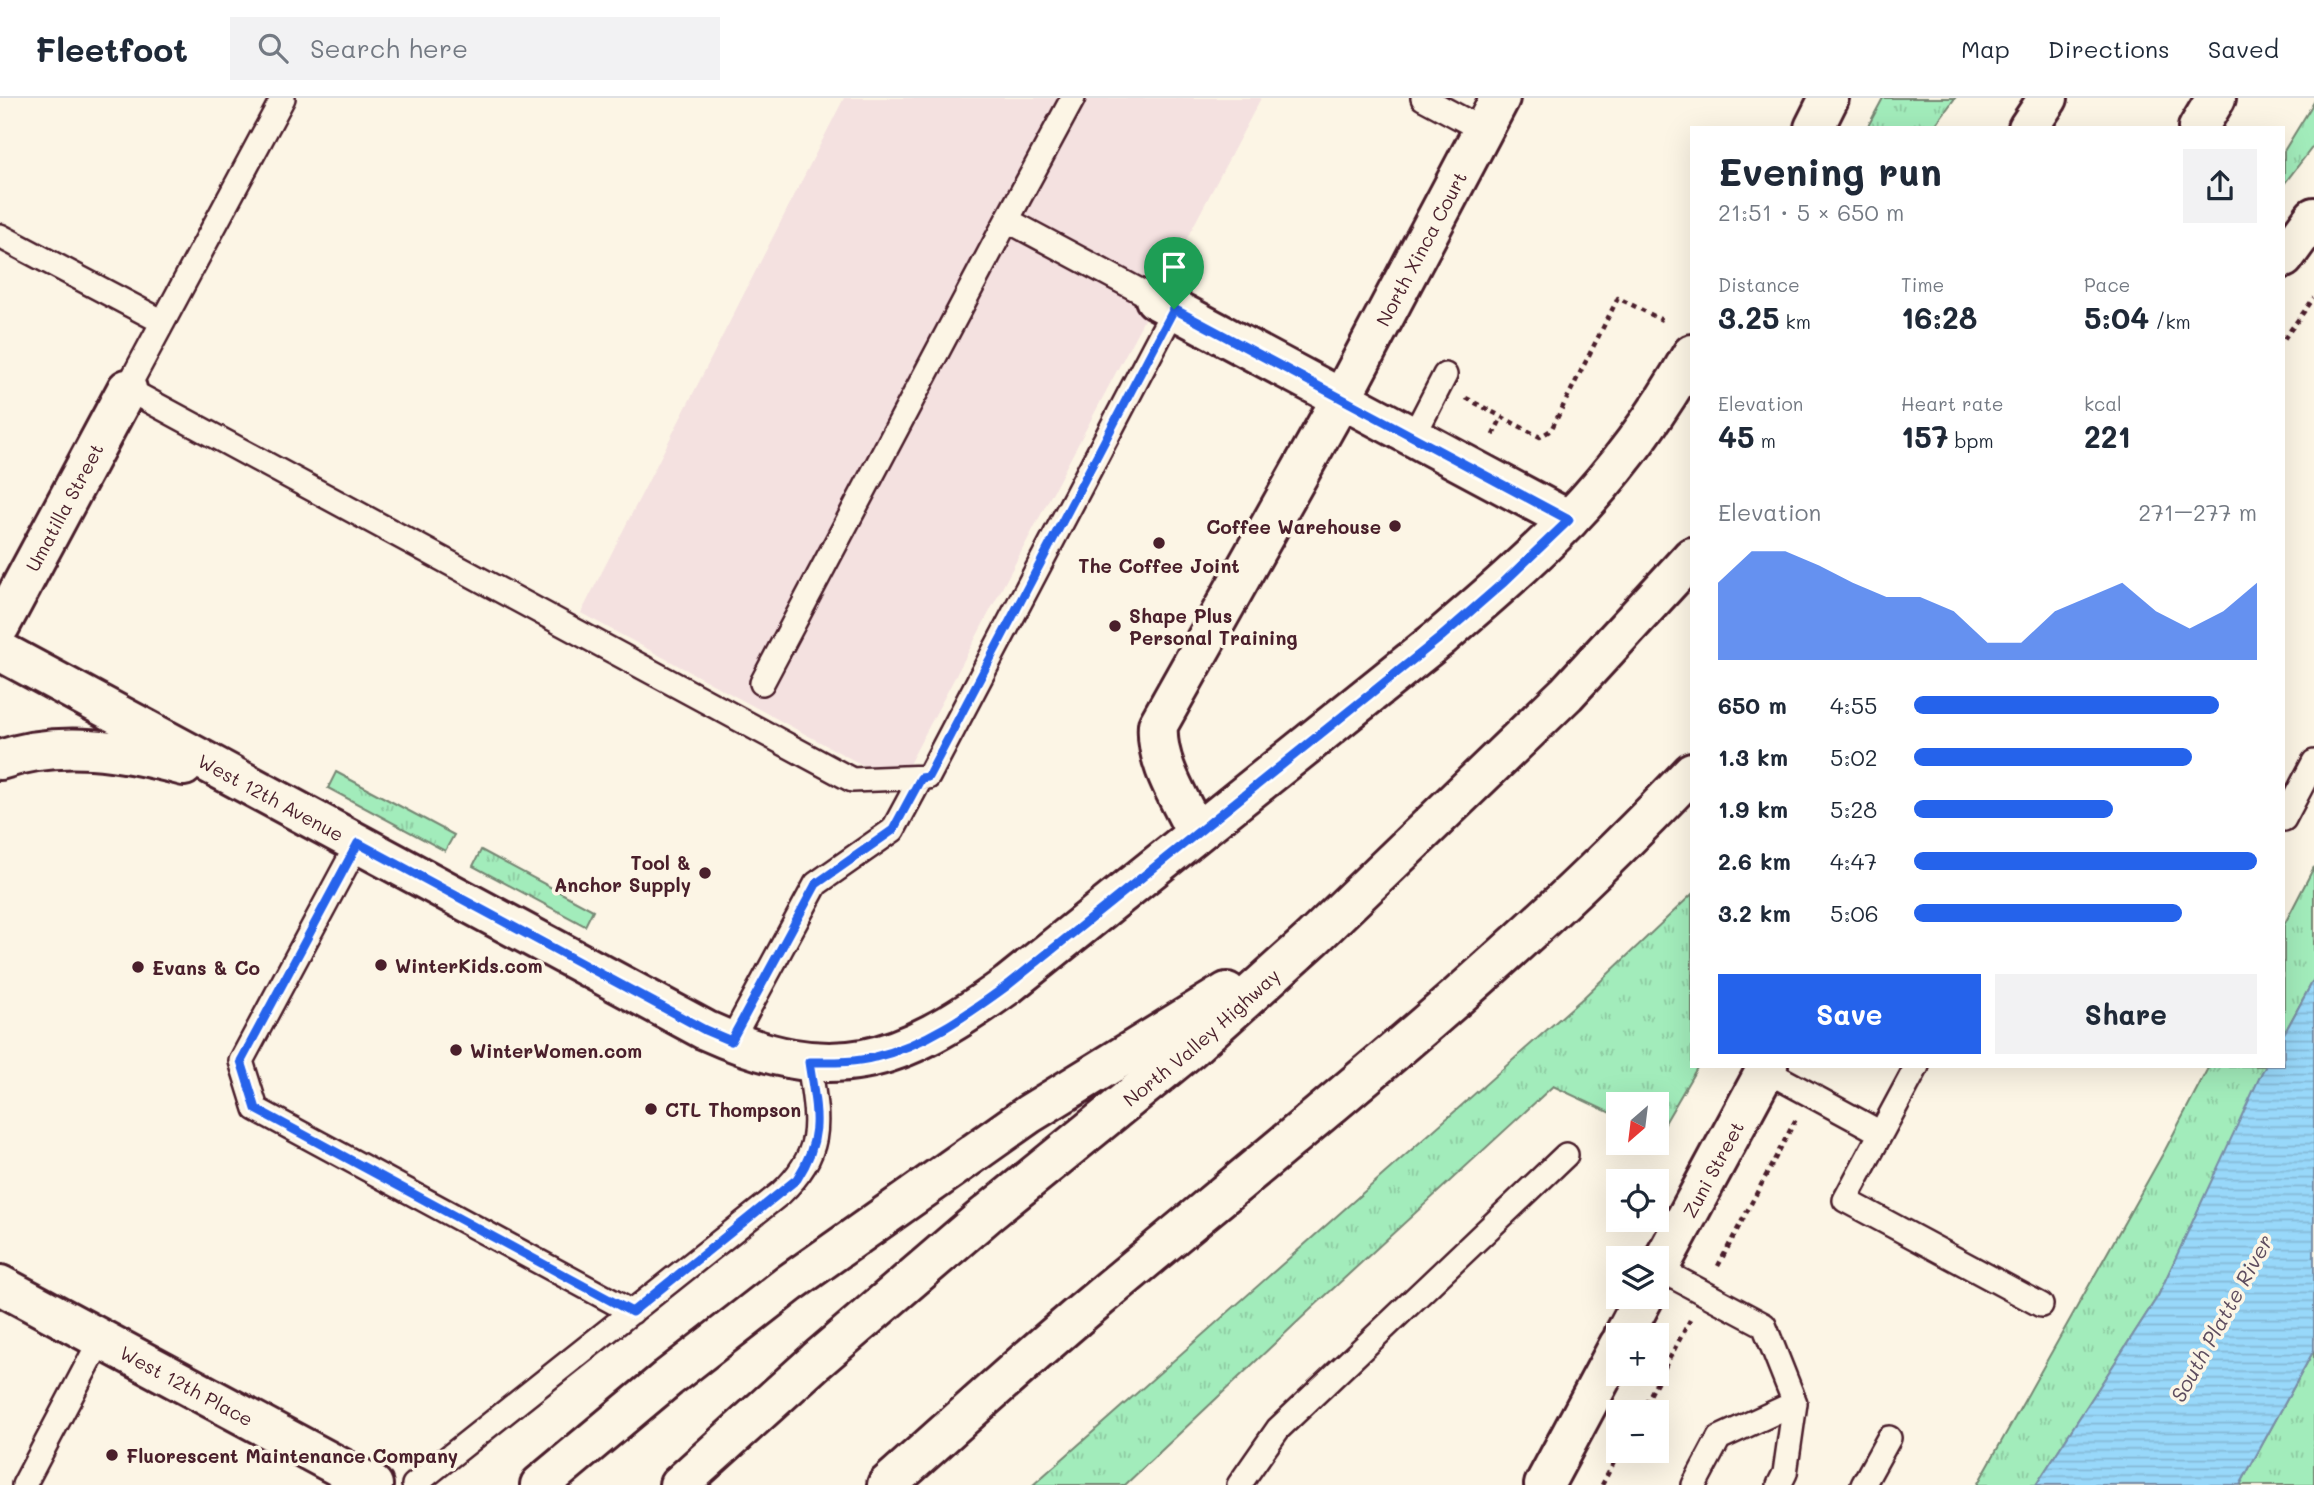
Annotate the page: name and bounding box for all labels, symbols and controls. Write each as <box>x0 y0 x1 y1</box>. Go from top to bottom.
search box <box>230 17 720 80</box>
text: Fleetfoot <box>35 27 188 70</box>
icon: search <box>254 29 292 67</box>
text: Search here <box>310 31 468 65</box>
text: Map <box>1961 33 2010 64</box>
text: Directions <box>2048 33 2170 64</box>
text: Saved <box>2208 33 2279 64</box>
text: Evening run <box>1718 146 1942 196</box>
button: share <box>2183 149 2257 223</box>
street label: North Xinca Court <box>1369 167 1472 330</box>
text: 21:51 · 5 × 650 m <box>1718 197 1904 227</box>
pin <box>1144 237 1204 309</box>
icon: arrive <box>1155 248 1193 286</box>
text: Distance <box>1718 272 1800 297</box>
text: Time <box>1901 272 1944 297</box>
text: Pace <box>2084 272 2130 297</box>
text: 3.25 <box>1718 297 1780 337</box>
text: 16:28 <box>1901 297 1977 337</box>
text: 5:04 <box>2084 297 2149 337</box>
text: km <box>1780 309 1811 334</box>
text: /km <box>2149 309 2191 334</box>
text: Elevation <box>1718 391 1803 416</box>
text: Heart rate <box>1901 391 2004 416</box>
text: kcal <box>2084 391 2122 416</box>
text: 45 <box>1718 416 1755 456</box>
text: 157 <box>1901 416 1949 456</box>
text: 221 <box>2084 416 2131 456</box>
text: m <box>1755 428 1776 453</box>
text: bpm <box>1949 428 1994 453</box>
street label: Umatilla Street <box>19 439 108 575</box>
text: Elevation <box>1718 497 1821 527</box>
text: 271–277 m <box>2138 497 2257 527</box>
place label: Coffee Warehouse <box>1206 514 1381 539</box>
marker: Coffee Warehouse <box>1387 518 1403 534</box>
marker: The Coffee Joint <box>1151 535 1167 551</box>
place label: The Coffee Joint <box>1078 553 1240 578</box>
place label: Shape Plus Personal Training <box>1129 603 1298 650</box>
marker: Shape Plus Personal Training <box>1107 618 1123 634</box>
text: 650 m <box>1718 690 1787 720</box>
text: 4:55 <box>1830 690 1877 720</box>
text: 1.3 km <box>1718 742 1788 772</box>
text: 5:02 <box>1830 742 1878 772</box>
street label: West 12th Avenue <box>194 747 349 846</box>
text: 1.9 km <box>1718 794 1788 824</box>
text: 5:28 <box>1830 794 1877 824</box>
text: 2.6 km <box>1718 846 1791 876</box>
text: 4:47 <box>1830 846 1877 876</box>
place label: Tool & Anchor Supply <box>554 850 691 897</box>
marker: Tool & Anchor Supply <box>697 865 713 881</box>
text: 3.2 km <box>1718 898 1791 928</box>
text: 5:06 <box>1830 898 1879 928</box>
place label: WinterKids.com <box>395 953 543 978</box>
place label: Evans & Co <box>152 955 260 980</box>
marker: WinterKids.com <box>373 957 389 973</box>
marker: Evans & Co <box>130 959 146 975</box>
street label: North Valley Highway <box>1117 962 1284 1111</box>
button: Save <box>1718 974 1981 1054</box>
button: Share <box>1995 974 2257 1054</box>
place label: WinterWomen.com <box>470 1038 642 1063</box>
marker: WinterWomen.com <box>448 1042 464 1058</box>
north arrow <box>1606 1092 1670 1155</box>
map controls <box>1606 1092 1669 1463</box>
place label: CTL Thompson <box>665 1097 801 1122</box>
marker: CTL Thompson <box>643 1101 659 1117</box>
street label: Zuni Street <box>1676 1116 1749 1222</box>
button: locate <box>1606 1169 1669 1232</box>
water label: South Platte River <box>2164 1229 2278 1407</box>
button: layers <box>1606 1246 1669 1309</box>
button: + <box>1606 1323 1669 1386</box>
street label: West 12th Place <box>116 1339 258 1431</box>
button: − <box>1606 1400 1669 1463</box>
place label: Fluorescent Maintenance Company <box>126 1443 458 1468</box>
marker: Fluorescent Maintenance Company <box>104 1447 120 1463</box>

